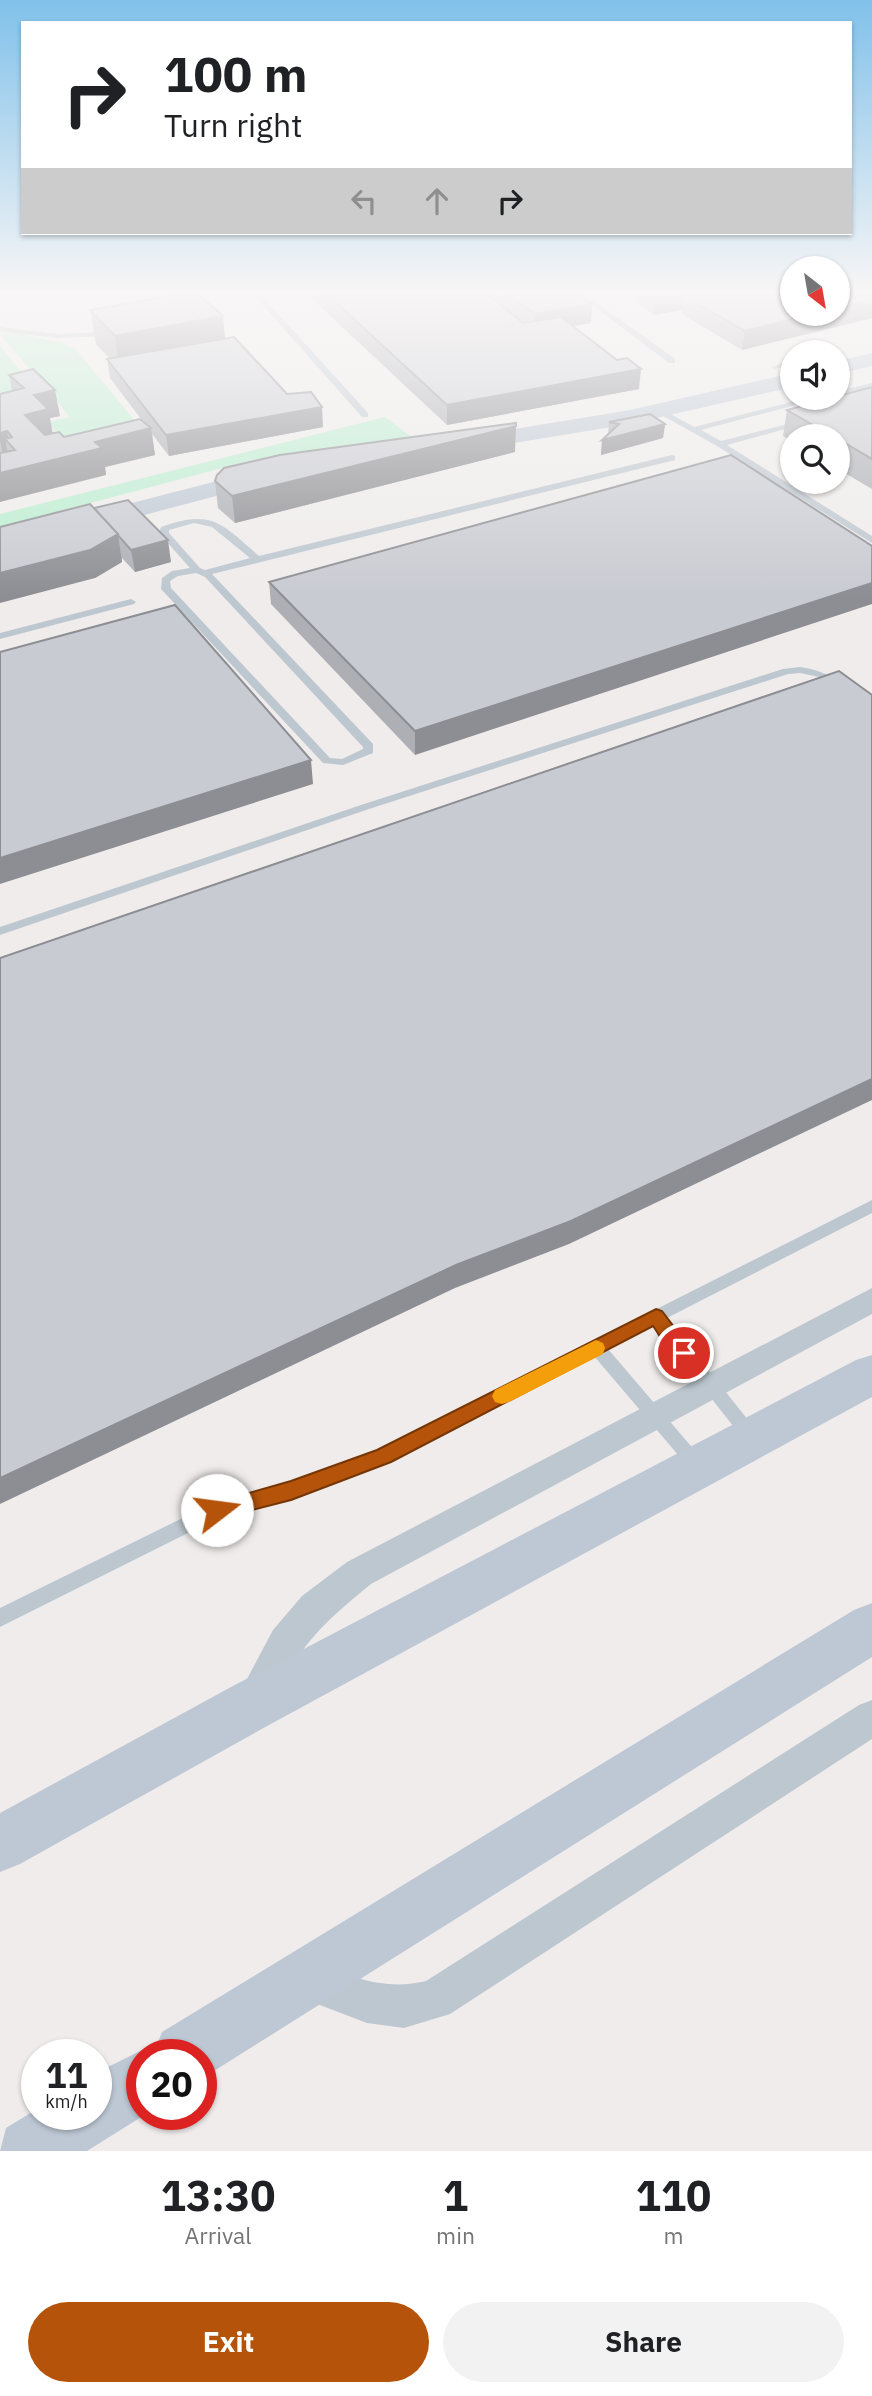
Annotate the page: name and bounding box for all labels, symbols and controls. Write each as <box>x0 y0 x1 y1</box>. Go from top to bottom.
text: 100 m <box>164 42 308 105</box>
icon: right <box>49 49 140 140</box>
text: Turn right <box>164 104 302 146</box>
icon: left <box>345 182 383 220</box>
icon: ahead <box>418 182 456 220</box>
icon: right <box>491 182 529 220</box>
north arrow <box>780 256 850 326</box>
map controls <box>780 256 850 494</box>
button: sound <box>780 340 850 410</box>
button: search <box>780 424 850 494</box>
pin <box>654 1323 714 1383</box>
icon: arrive <box>665 1334 703 1372</box>
position arrow <box>180 1473 254 1547</box>
speed limit sign: 20 <box>126 2039 217 2130</box>
text: 11 <box>45 2052 88 2098</box>
text: km/h <box>45 2090 88 2113</box>
text: 13:30 <box>161 2168 275 2223</box>
text: 1 <box>443 2168 468 2223</box>
text: 110 <box>636 2168 711 2223</box>
text: Arrival <box>185 2220 252 2250</box>
text: min <box>436 2220 475 2250</box>
text: m <box>663 2220 684 2250</box>
button: Exit <box>28 2302 429 2382</box>
button: Share <box>443 2302 844 2382</box>

